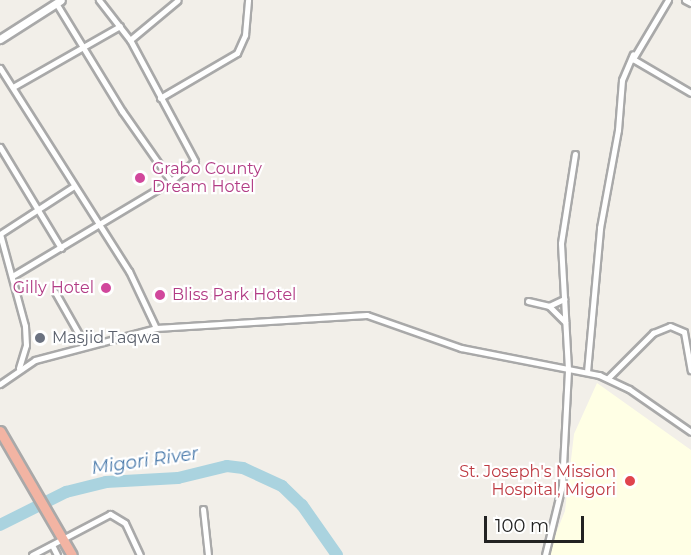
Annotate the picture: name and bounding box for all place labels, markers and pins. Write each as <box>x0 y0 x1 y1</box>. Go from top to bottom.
place label: Grabo County Dream Hotel <box>152 159 262 197</box>
marker: Grabo County Dream Hotel <box>133 171 147 185</box>
place label: Gilly Hotel <box>13 278 94 298</box>
marker: Gilly Hotel <box>99 281 113 295</box>
place label: Bliss Park Hotel <box>172 285 296 305</box>
marker: Bliss Park Hotel <box>153 288 167 302</box>
place label: Masjid Taqwa <box>52 328 160 348</box>
marker: Masjid Taqwa <box>33 331 47 345</box>
place label: St. Joseph's Mission Hospital, Migori <box>459 462 616 500</box>
marker: St. Joseph's Mission Hospital, Migori <box>621 472 639 490</box>

